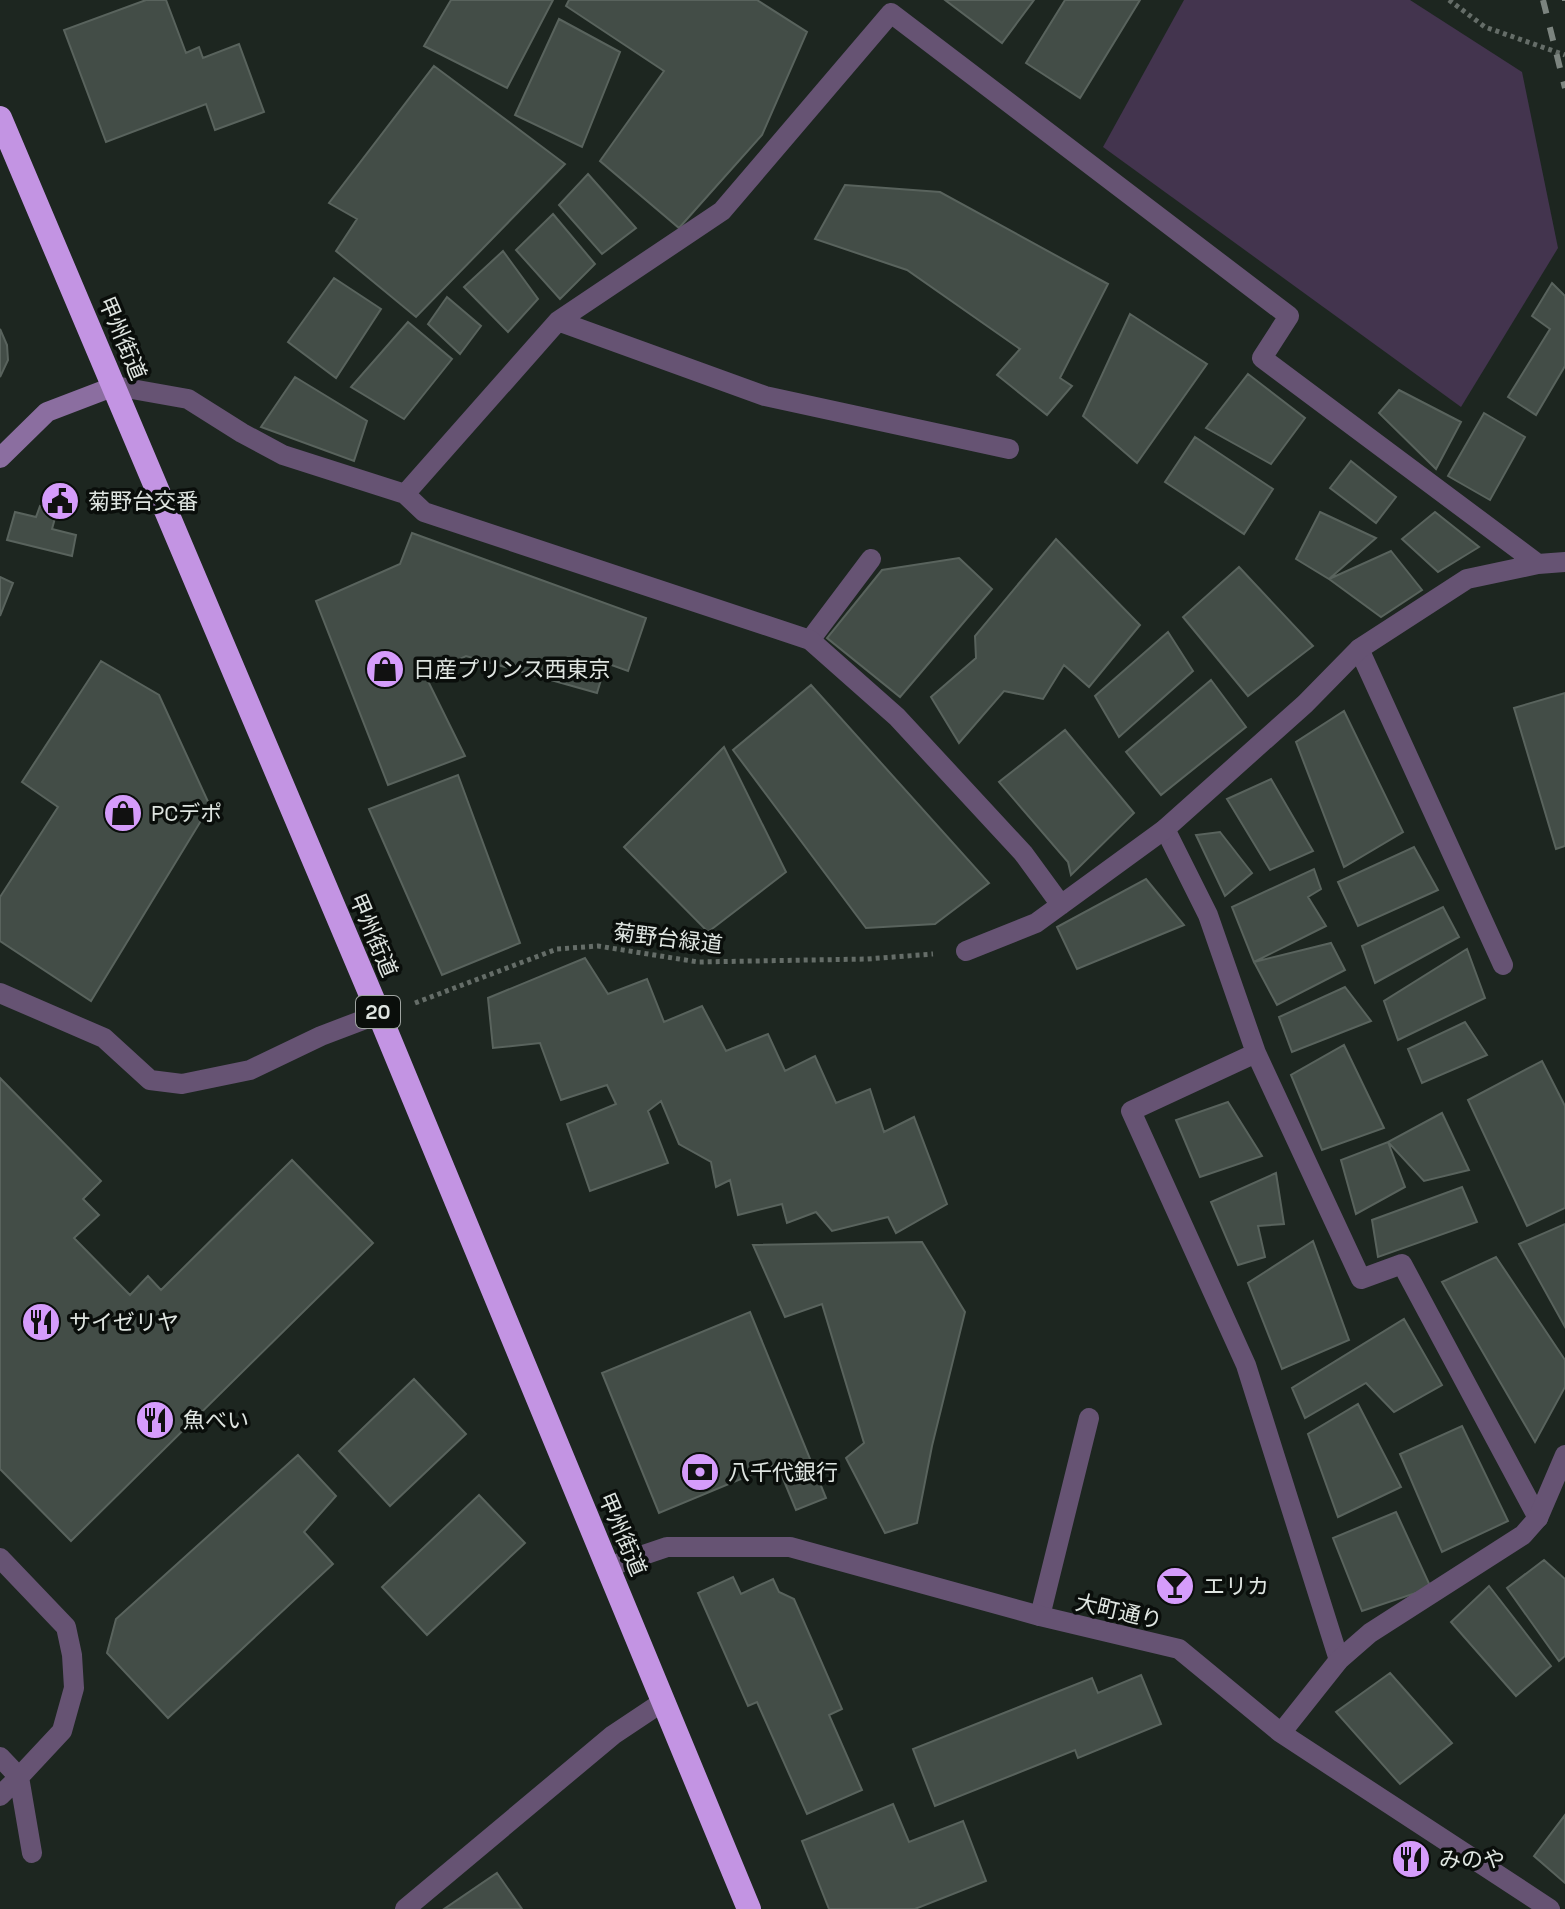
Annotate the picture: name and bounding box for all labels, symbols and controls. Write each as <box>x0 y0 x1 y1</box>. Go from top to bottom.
street label: 甲州街道 <box>93 292 153 384</box>
public building icon: 菊野台交番 <box>39 480 81 522</box>
place label: 菊野台交番 <box>88 487 198 515</box>
shop icon: 日産プリンス西東京 <box>364 648 406 690</box>
place label: 日産プリンス西東京 <box>413 655 611 683</box>
shop icon: PCデポ <box>102 792 144 834</box>
place label: PCデポ <box>151 799 222 827</box>
street label: 甲州街道 <box>344 889 404 981</box>
street label: 菊野台緑道 <box>612 917 724 959</box>
road number: 20 <box>356 996 400 1028</box>
restaurant icon: サイゼリヤ <box>20 1301 62 1343</box>
place label: サイゼリヤ <box>69 1308 179 1336</box>
restaurant icon: 魚べい <box>134 1399 176 1441</box>
place label: 魚べい <box>183 1406 249 1434</box>
bank icon: 八千代銀行 <box>679 1451 721 1493</box>
place label: 八千代銀行 <box>728 1458 838 1486</box>
street label: 甲州街道 <box>593 1488 653 1580</box>
bar icon: エリカ <box>1154 1565 1196 1607</box>
place label: エリカ <box>1203 1572 1269 1600</box>
street label: 大町通り <box>1073 1587 1165 1635</box>
restaurant icon: みのや <box>1390 1838 1432 1880</box>
place label: みのや <box>1439 1845 1505 1873</box>

